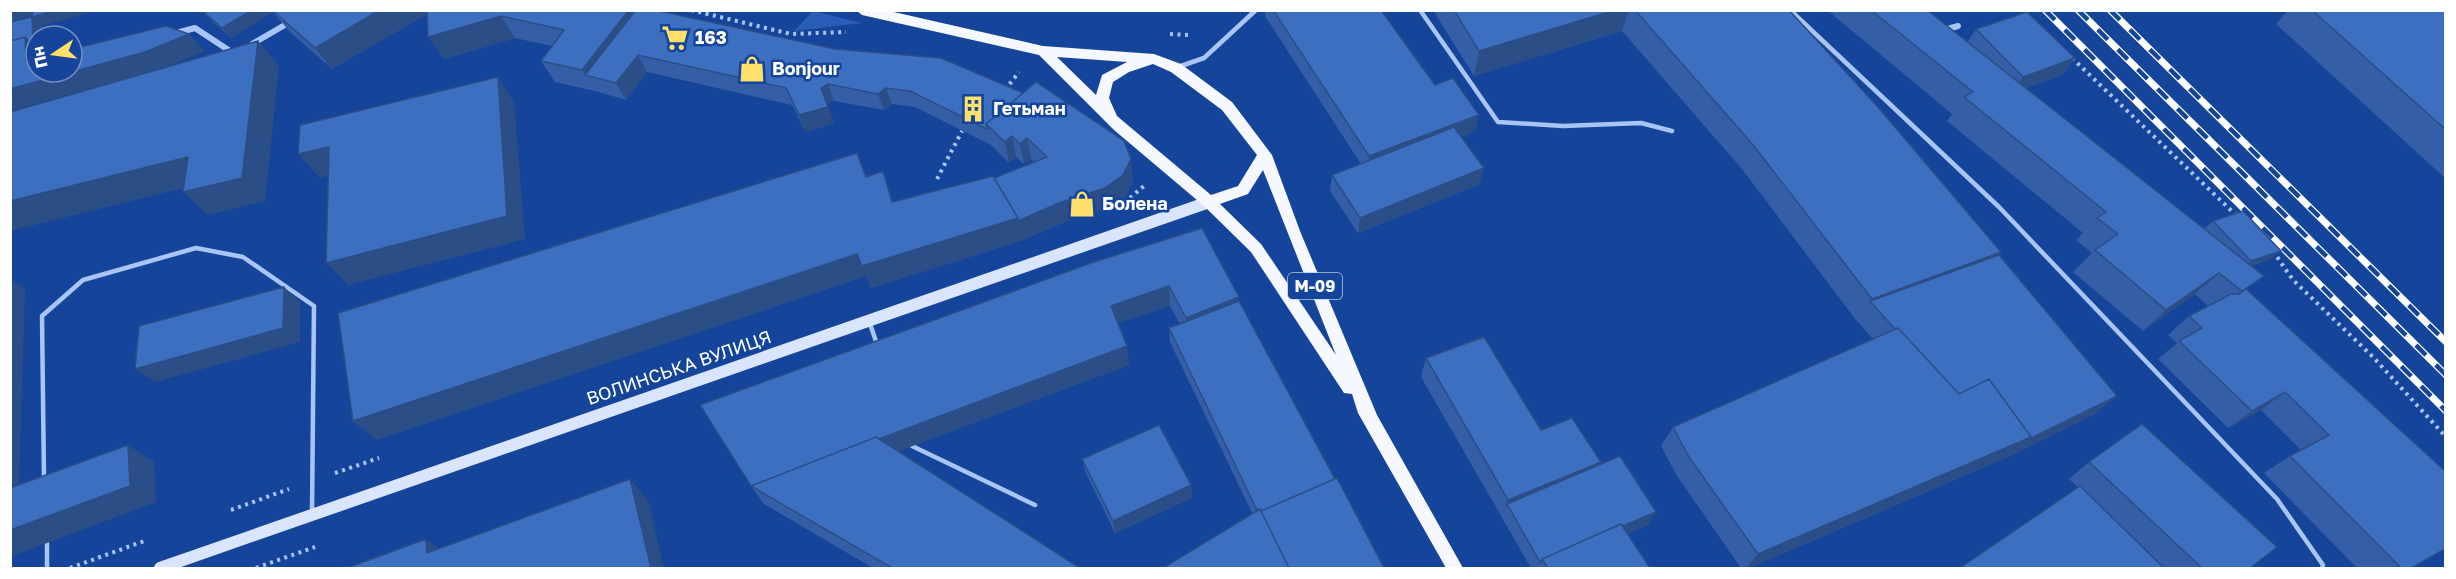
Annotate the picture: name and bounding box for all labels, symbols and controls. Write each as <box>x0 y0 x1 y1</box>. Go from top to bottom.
supermarket icon: 163 <box>660 23 690 53</box>
north arrow <box>24 24 84 84</box>
place label: 163 <box>695 26 727 48</box>
text: Пн <box>27 45 52 70</box>
shop icon: Bonjour <box>737 54 767 84</box>
place label: Bonjour <box>772 57 840 79</box>
building icon: Гетьман <box>958 94 988 124</box>
place label: Гетьман <box>993 97 1066 119</box>
shop icon: Болена <box>1067 189 1097 219</box>
place label: Болена <box>1102 192 1168 214</box>
road number: М-09 <box>1288 273 1342 299</box>
street label: ВОЛИНСЬКА ВУЛИЦЯ <box>583 325 774 409</box>

